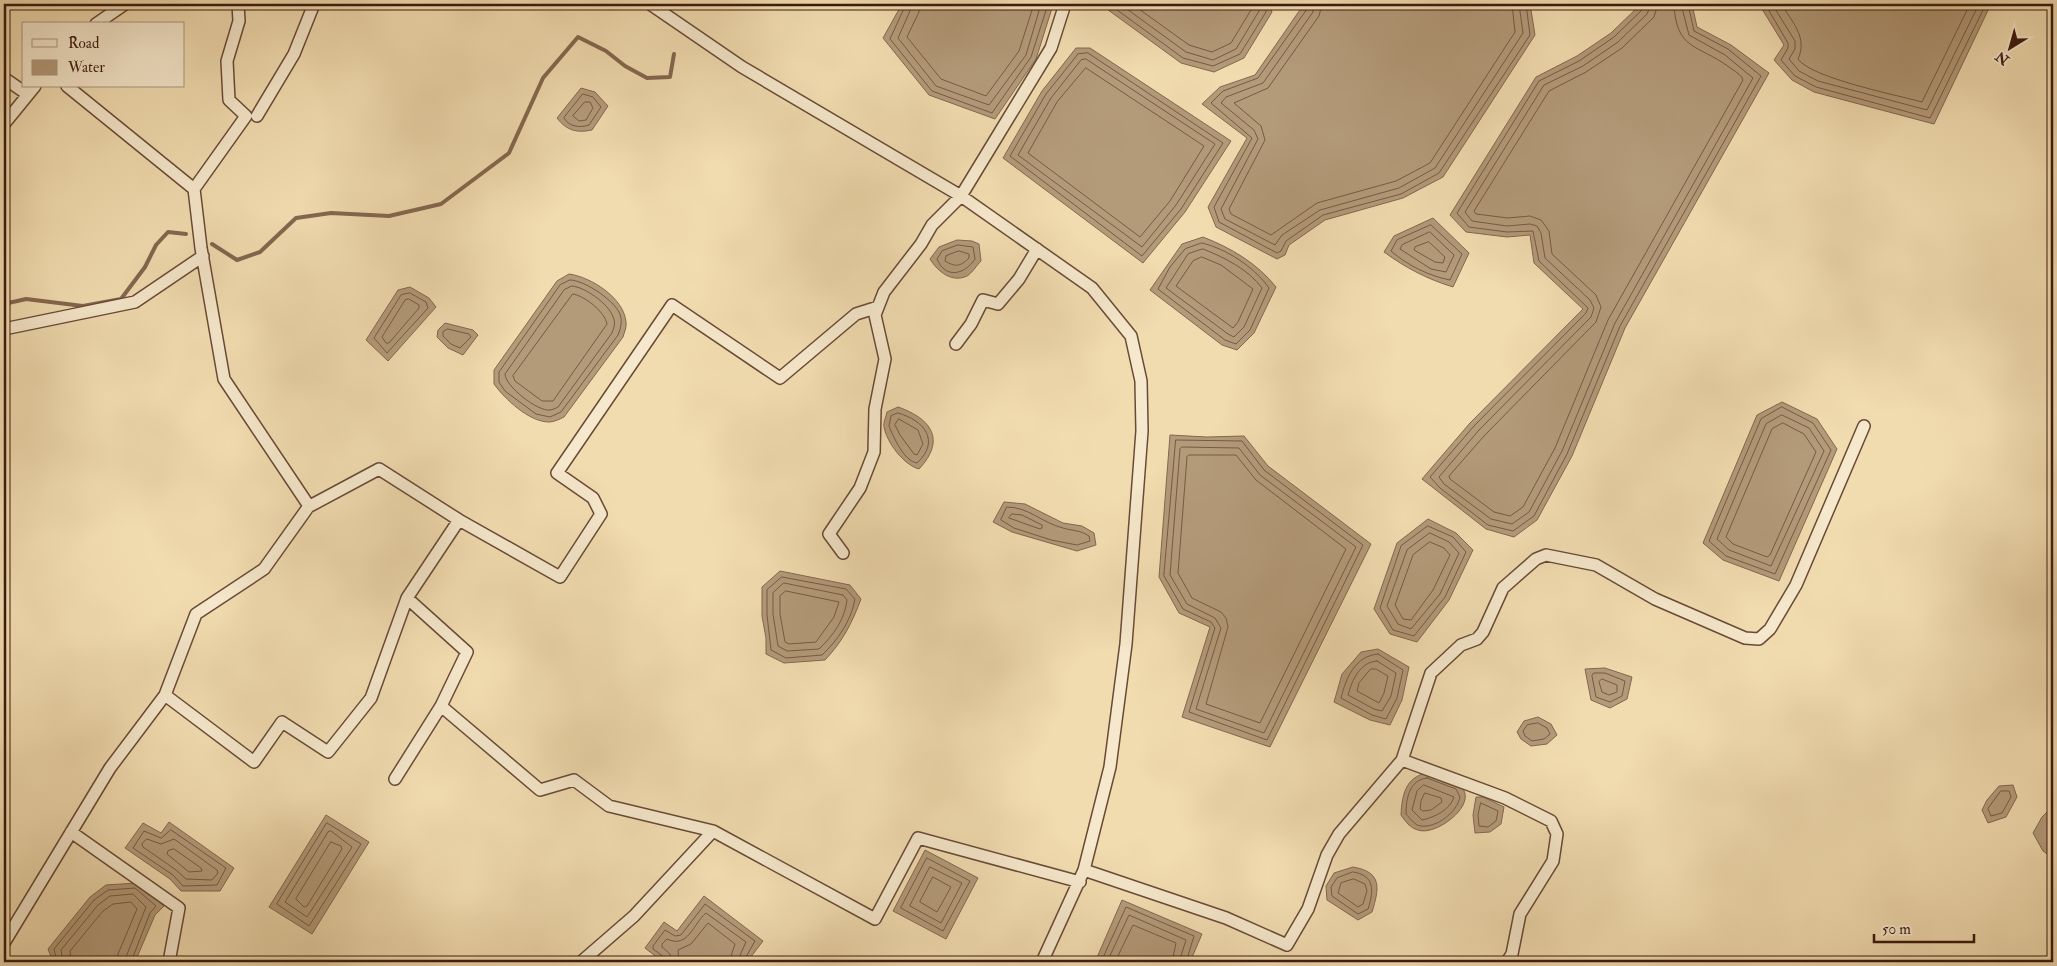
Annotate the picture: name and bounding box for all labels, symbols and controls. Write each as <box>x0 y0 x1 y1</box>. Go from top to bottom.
legend <box>22 22 185 88</box>
north arrow <box>1984 22 2034 72</box>
text: Road <box>68 34 100 53</box>
text: N <box>1992 47 2013 69</box>
text: Water <box>67 58 105 77</box>
scale bar <box>1874 911 1974 943</box>
text: 50 m <box>1882 920 1911 939</box>

